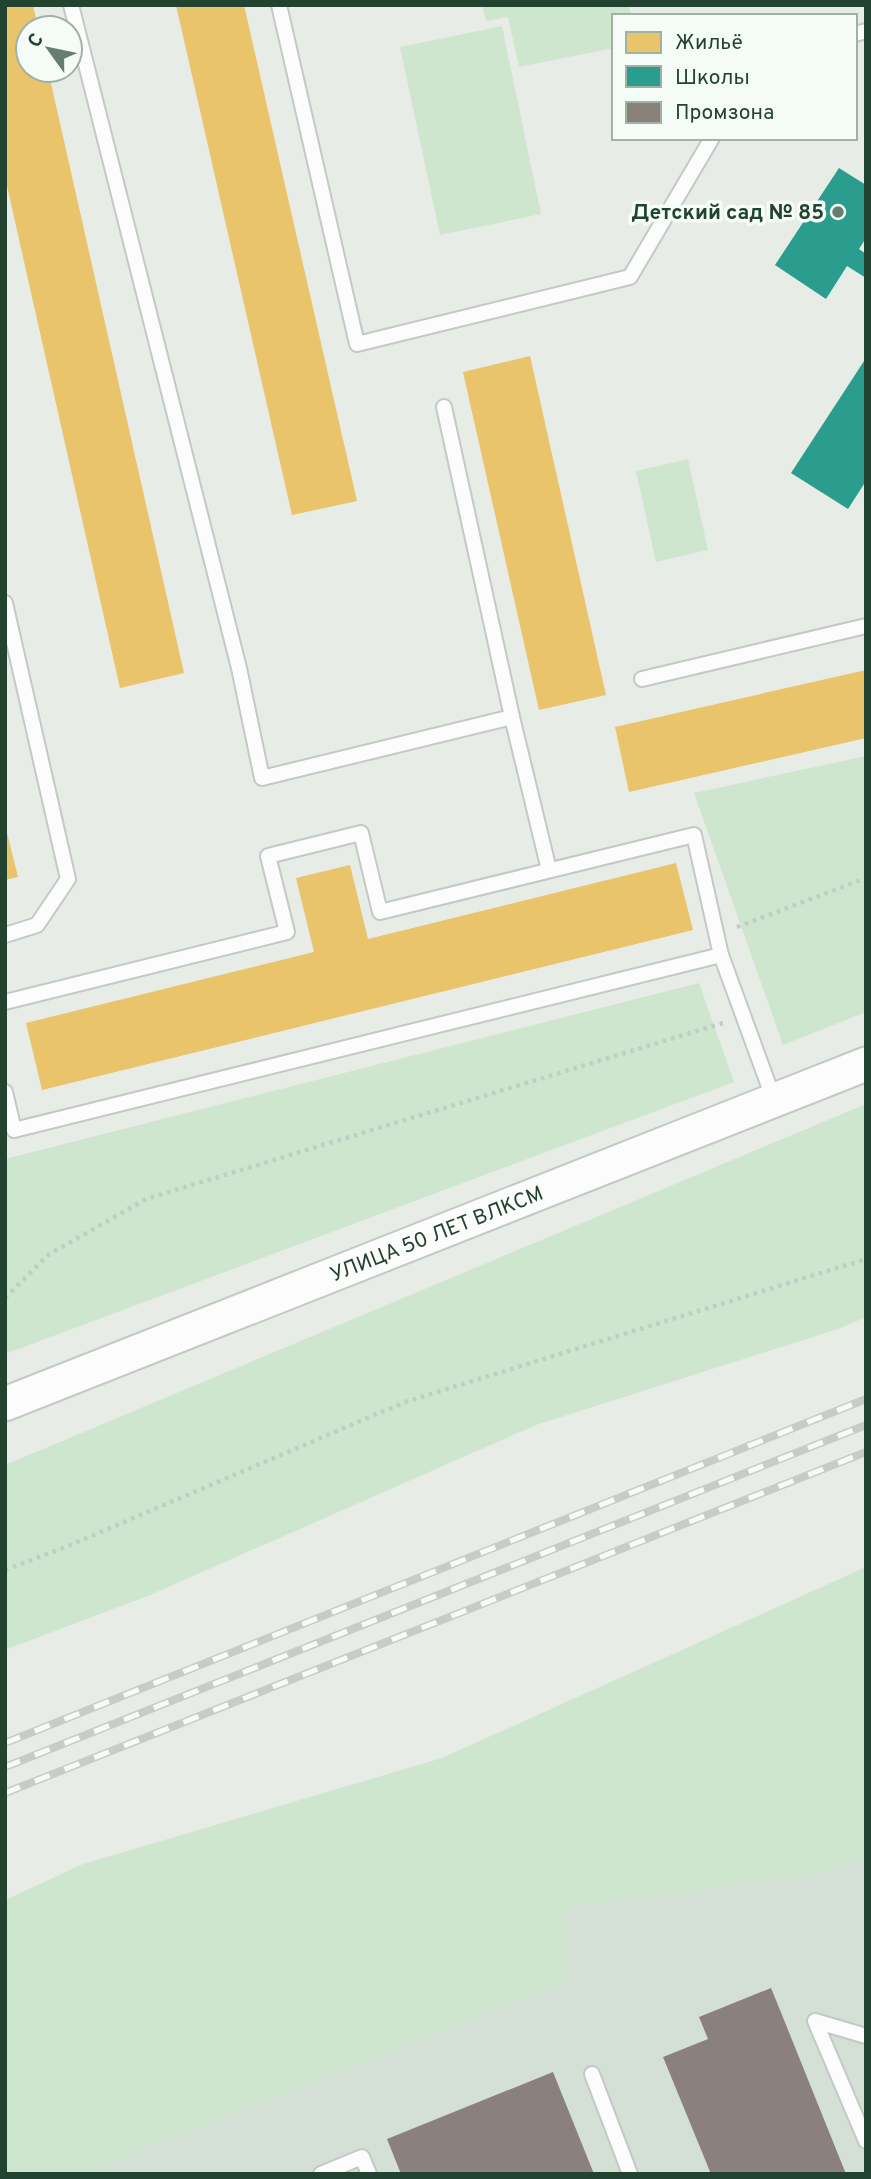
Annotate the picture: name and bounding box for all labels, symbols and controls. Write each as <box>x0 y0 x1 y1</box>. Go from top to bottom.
north arrow <box>14 14 84 84</box>
legend <box>612 14 857 140</box>
text: С <box>23 29 50 52</box>
text: Жильё <box>675 30 743 57</box>
text: Школы <box>675 65 750 92</box>
text: Промзона <box>675 100 774 127</box>
place label: Детский сад № 85 <box>631 200 824 227</box>
marker: Детский сад № 85 <box>830 204 846 220</box>
street label: УЛИЦА 50 ЛЕТ ВЛКСМ <box>327 1181 548 1289</box>

